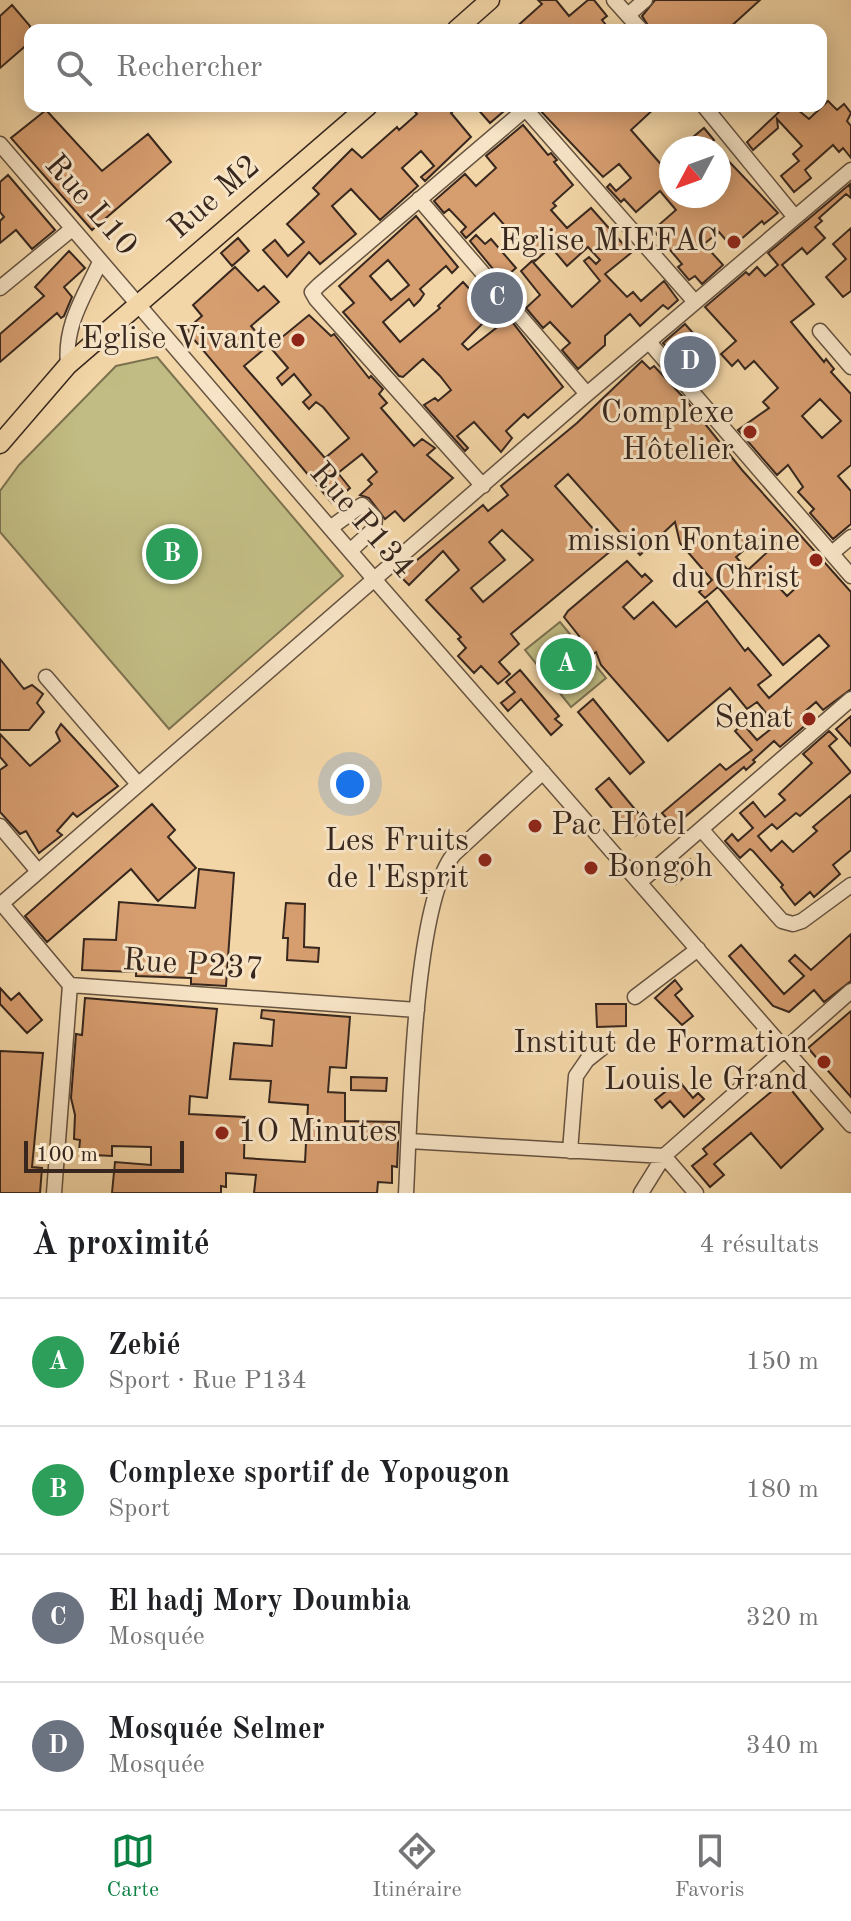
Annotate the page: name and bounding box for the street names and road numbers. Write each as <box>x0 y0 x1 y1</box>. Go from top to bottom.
street label: Rue L10 <box>38 149 142 263</box>
street label: Rue M2 <box>163 150 267 246</box>
street label: Rue P134 <box>303 457 419 585</box>
street label: Rue P237 <box>121 945 265 987</box>

